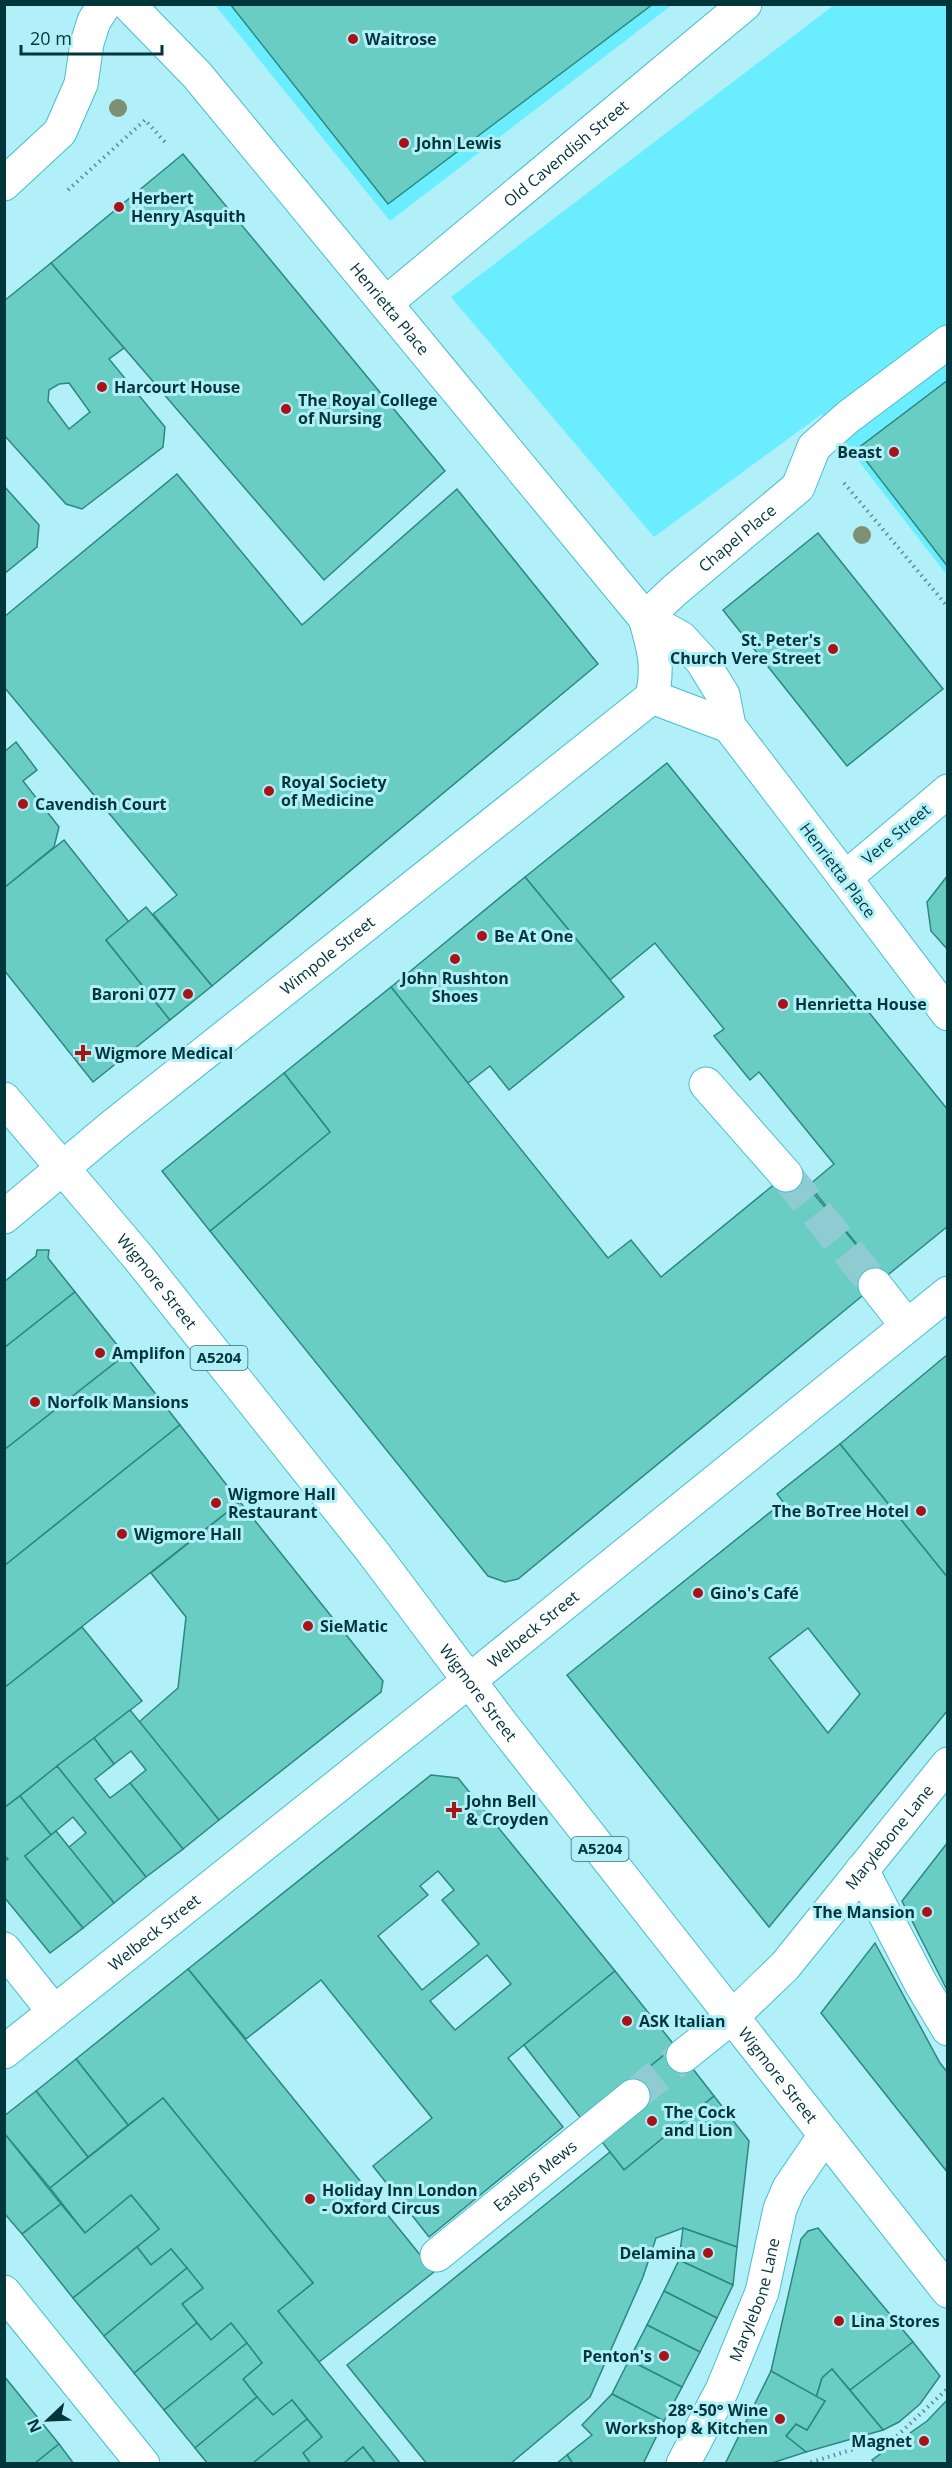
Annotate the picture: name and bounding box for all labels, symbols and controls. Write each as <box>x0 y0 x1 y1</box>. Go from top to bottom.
scale bar <box>21 18 162 56</box>
text: 20 m <box>30 26 72 50</box>
place label: Waitrose <box>365 28 437 50</box>
marker: Waitrose <box>346 32 360 46</box>
street label: Old Cavendish Street <box>499 95 633 212</box>
place label: John Lewis <box>414 132 501 154</box>
marker: John Lewis <box>397 136 411 150</box>
place label: Herbert Henry Asquith <box>131 187 246 227</box>
marker: Herbert Henry Asquith <box>112 200 126 214</box>
street label: Henrietta Place <box>345 258 435 360</box>
place label: Harcourt House <box>114 376 240 398</box>
marker: Harcourt House <box>95 380 109 394</box>
place label: The Royal College of Nursing <box>298 389 437 429</box>
marker: The Royal College of Nursing <box>279 402 293 416</box>
place label: Beast <box>837 441 882 463</box>
marker: Beast <box>887 445 901 459</box>
street label: Chapel Place <box>694 499 781 577</box>
place label: St. Peter's Church Vere Street <box>670 629 821 669</box>
marker: St. Peter's Church Vere Street <box>826 642 840 656</box>
place label: Royal Society of Medicine <box>281 771 388 811</box>
marker: Royal Society of Medicine <box>262 784 276 798</box>
place label: Cavendish Court <box>35 793 166 815</box>
marker: Cavendish Court <box>16 797 30 811</box>
street label: Vere Street <box>857 799 935 869</box>
street label: Henrietta Place <box>795 818 881 922</box>
street label: Wimpole Street <box>275 911 379 1000</box>
place label: Be At One <box>494 925 573 947</box>
marker: Be At One <box>475 929 489 943</box>
marker: John Rushton Shoes <box>448 952 462 966</box>
place label: John Rushton Shoes <box>399 967 509 1007</box>
place label: Baroni 077 <box>91 983 176 1005</box>
marker: Baroni 077 <box>181 987 195 1001</box>
place label: Henrietta House <box>795 993 927 1015</box>
marker: Henrietta House <box>776 997 790 1011</box>
place label: Wigmore Medical <box>95 1042 233 1064</box>
marker: Wigmore Medical <box>76 1046 90 1060</box>
street label: Wigmore Street <box>112 1229 202 1334</box>
place label: Amplifon <box>112 1342 185 1364</box>
marker: Amplifon <box>93 1346 107 1360</box>
road number: A5204 <box>190 1346 248 1370</box>
place label: Norfolk Mansions <box>47 1391 189 1413</box>
marker: Norfolk Mansions <box>28 1395 42 1409</box>
place label: Wigmore Hall Restaurant <box>228 1483 336 1523</box>
marker: Wigmore Hall Restaurant <box>209 1496 223 1510</box>
place label: The BoTree Hotel <box>772 1500 909 1522</box>
marker: The BoTree Hotel <box>914 1504 928 1518</box>
place label: Wigmore Hall <box>134 1523 242 1545</box>
marker: Wigmore Hall <box>115 1527 129 1541</box>
place label: Gino's Café <box>710 1582 799 1604</box>
street label: Welbeck Street <box>483 1585 583 1673</box>
marker: Gino's Café <box>691 1586 705 1600</box>
place label: SieMatic <box>320 1615 388 1637</box>
marker: SieMatic <box>301 1619 315 1633</box>
street label: Wigmore Street <box>435 1640 522 1746</box>
street label: Marylebone Lane <box>840 1780 938 1894</box>
place label: John Bell & Croyden <box>464 1790 549 1830</box>
marker: John Bell & Croyden <box>447 1803 461 1817</box>
road number: A5204 <box>572 1837 628 1861</box>
street label: Welbeck Street <box>104 1889 205 1976</box>
place label: The Mansion <box>813 1901 915 1923</box>
marker: The Mansion <box>920 1905 934 1919</box>
place label: ASK Italian <box>639 2010 725 2032</box>
marker: ASK Italian <box>620 2014 634 2028</box>
street label: Wigmore Street <box>733 2023 823 2128</box>
place label: The Cock and Lion <box>664 2101 736 2141</box>
marker: The Cock and Lion <box>645 2114 659 2128</box>
street label: Easleys Mews <box>488 2135 581 2216</box>
place label: Holiday Inn London - Oxford Circus <box>322 2179 477 2219</box>
marker: Holiday Inn London - Oxford Circus <box>303 2192 317 2206</box>
street label: Marylebone Lane <box>724 2236 784 2365</box>
place label: Delamina <box>619 2242 696 2264</box>
marker: Delamina <box>701 2246 715 2260</box>
place label: Lina Stores <box>851 2310 940 2332</box>
marker: Lina Stores <box>832 2314 846 2328</box>
place label: Penton's <box>582 2345 652 2367</box>
marker: Penton's <box>657 2349 671 2363</box>
north arrow <box>18 2390 78 2450</box>
place label: 28°-50° Wine Workshop & Kitchen <box>605 2399 768 2439</box>
marker: 28°-50° Wine Workshop & Kitchen <box>773 2412 787 2426</box>
text: N <box>22 2416 47 2436</box>
place label: Magnet <box>851 2430 912 2452</box>
marker: Magnet <box>917 2434 931 2448</box>

